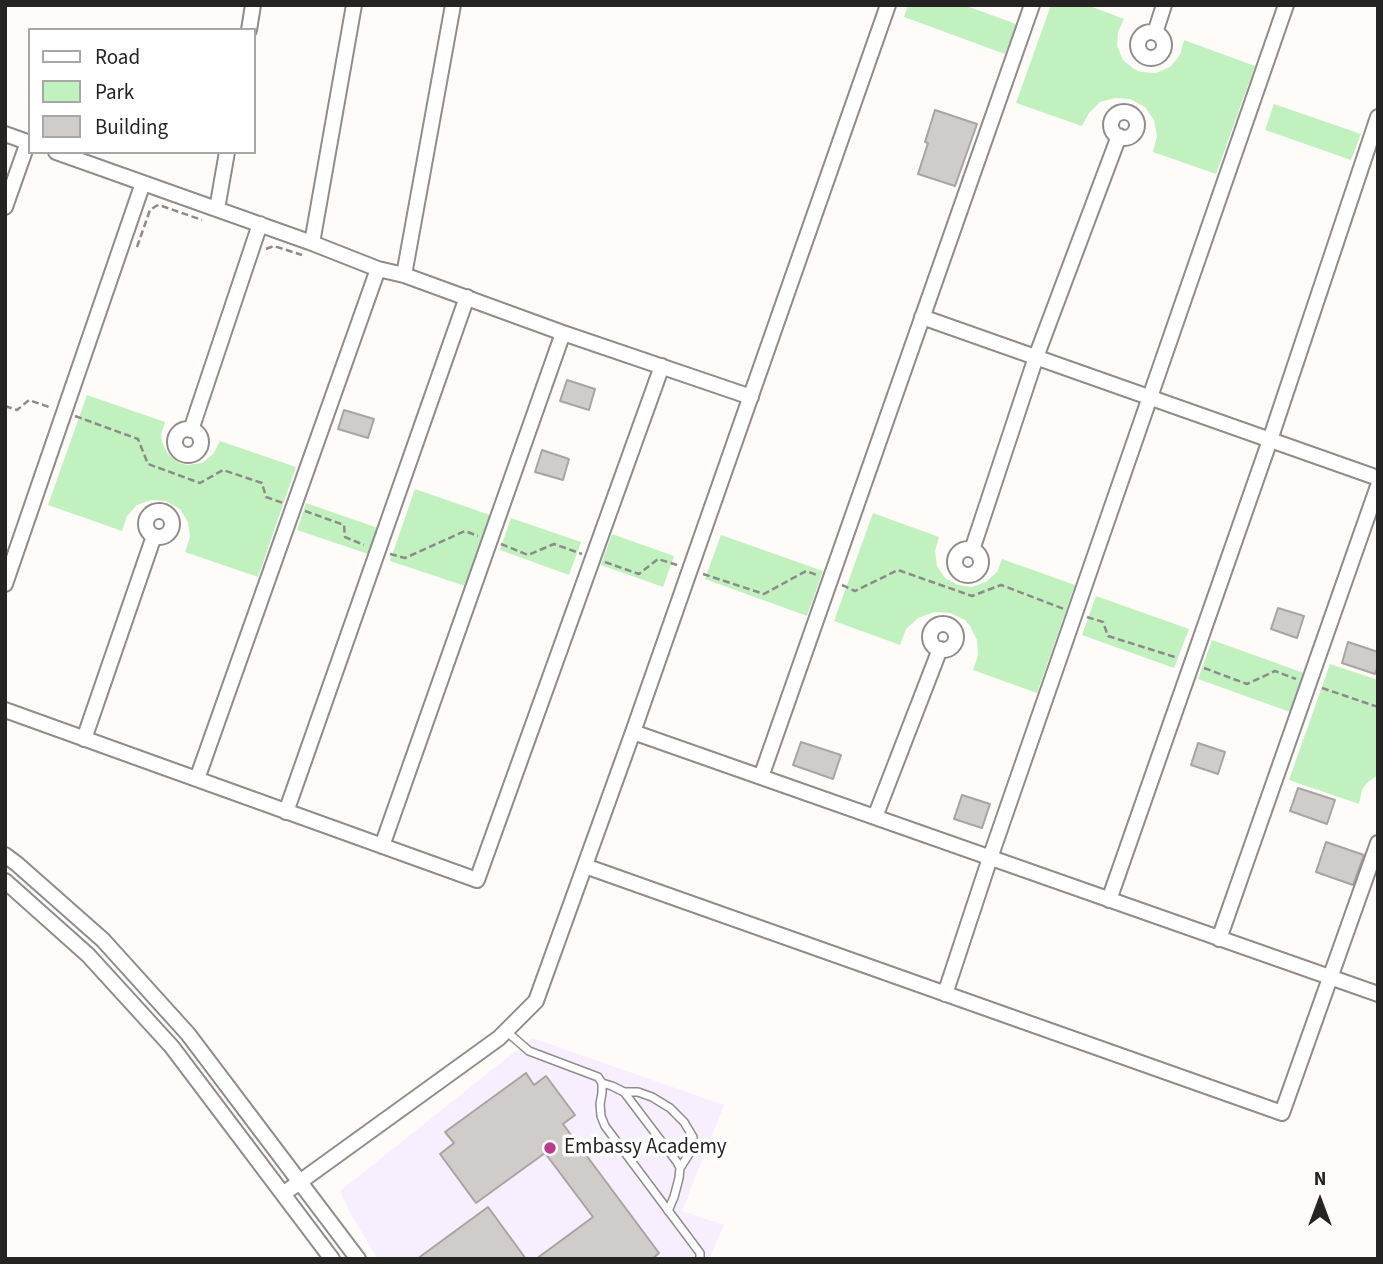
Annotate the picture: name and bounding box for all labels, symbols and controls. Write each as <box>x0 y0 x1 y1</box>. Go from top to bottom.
legend <box>28 28 256 154</box>
text: Road <box>95 42 140 72</box>
text: Park <box>95 77 134 107</box>
text: Building <box>95 112 168 142</box>
place label: Embassy Academy <box>564 1135 727 1161</box>
marker: Embassy Academy <box>542 1140 558 1156</box>
north arrow <box>1285 1166 1355 1236</box>
text: N <box>1314 1166 1326 1193</box>

